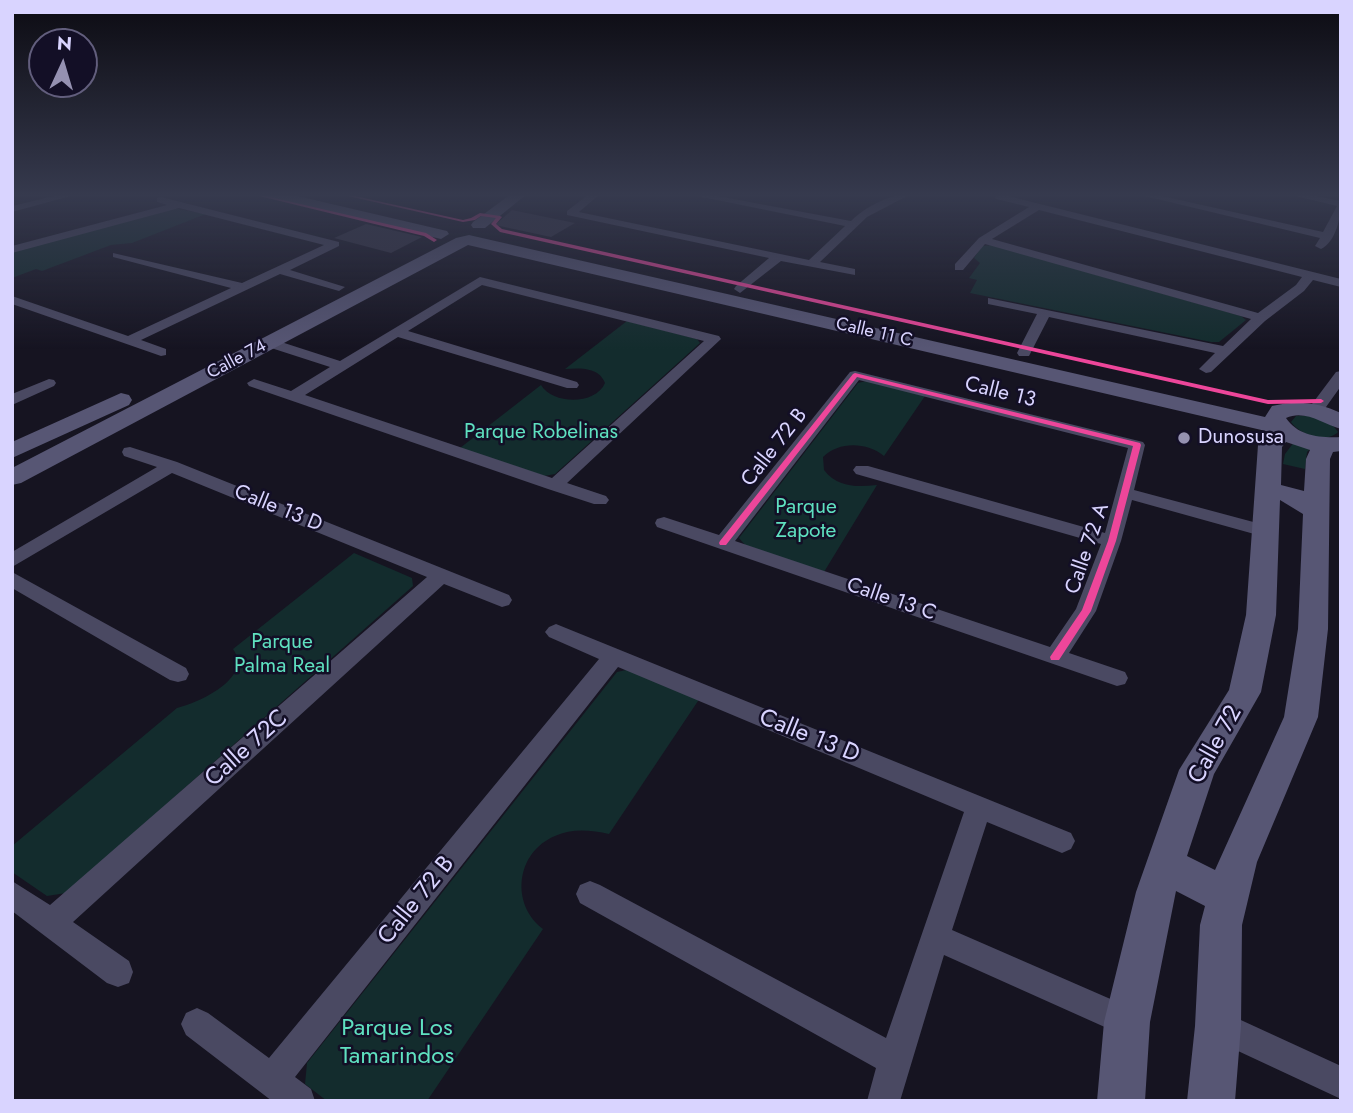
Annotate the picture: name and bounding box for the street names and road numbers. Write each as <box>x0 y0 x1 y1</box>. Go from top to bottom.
street label: Calle 11 C <box>834 314 914 352</box>
street label: Calle 74 <box>204 335 270 385</box>
street label: Calle 13 <box>962 372 1038 414</box>
street label: Calle 72 B <box>737 404 813 492</box>
street label: Calle 13 D <box>230 480 326 538</box>
street label: Calle 72 A <box>1061 500 1115 598</box>
street label: Calle 13 C <box>843 573 939 627</box>
street label: Calle 72 <box>1183 701 1249 789</box>
street label: Calle 72C <box>200 704 294 794</box>
street label: Calle 13 D <box>754 704 864 770</box>
street label: Calle 72 B <box>373 851 461 951</box>

